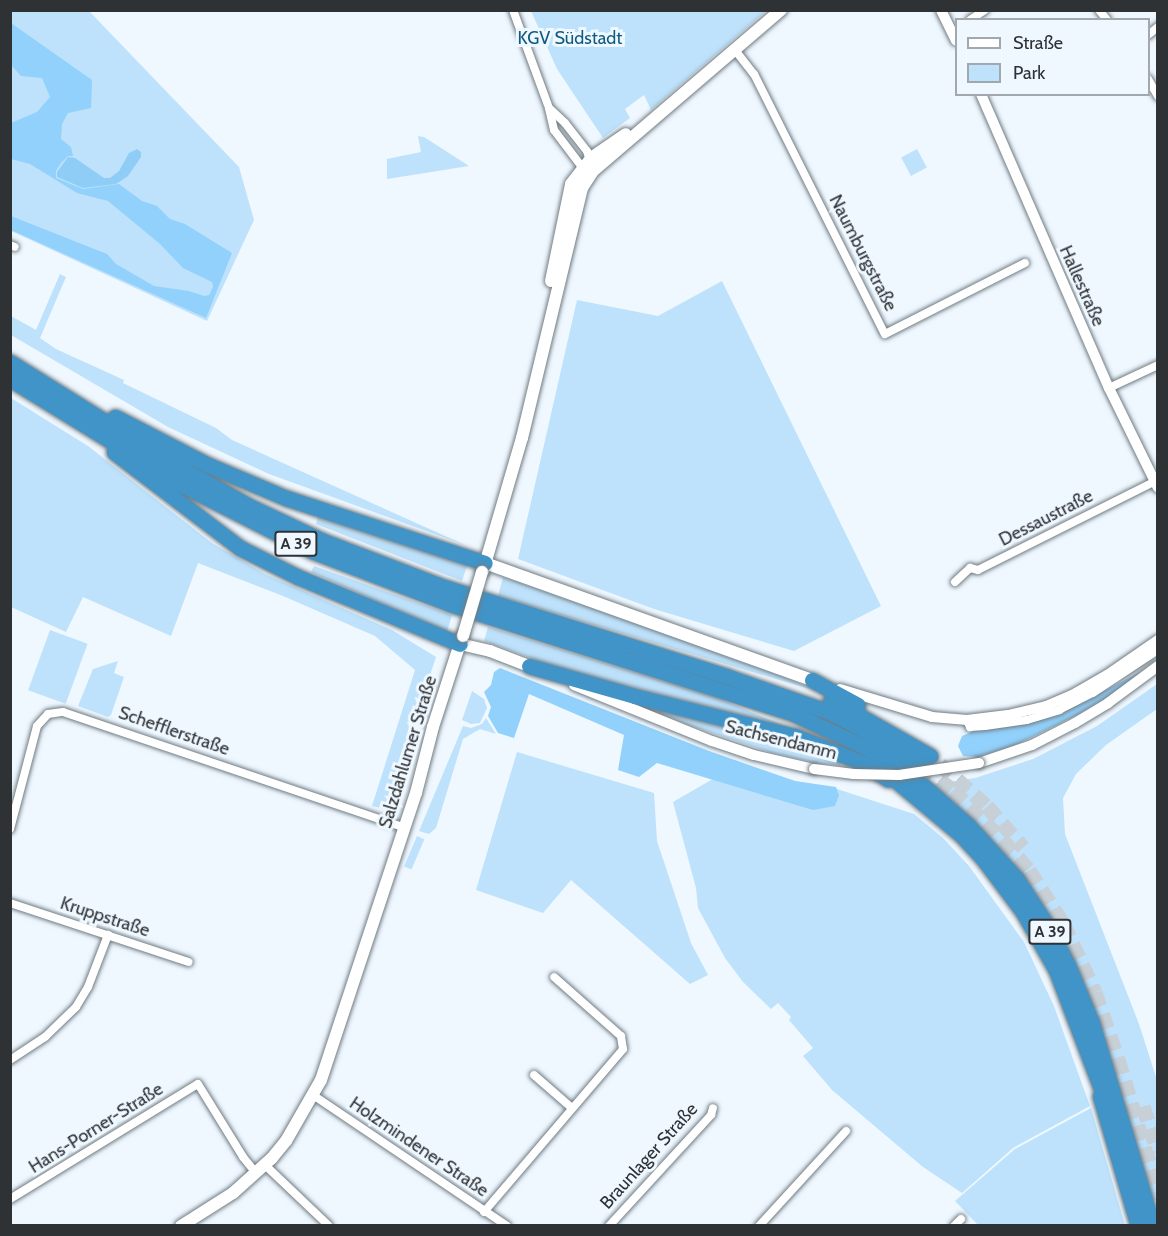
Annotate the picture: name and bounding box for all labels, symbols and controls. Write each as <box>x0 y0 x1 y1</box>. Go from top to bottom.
legend <box>955 18 1150 96</box>
park label: KGV Südstadt <box>518 27 622 49</box>
text: Straße <box>1013 32 1063 54</box>
text: Park <box>1013 62 1045 84</box>
street label: Naumburgstraße <box>824 191 902 315</box>
street label: Hallestraße <box>1055 242 1109 330</box>
street label: Dessaustraße <box>995 485 1097 551</box>
road number: A 39 <box>274 531 318 557</box>
street label: Salzdahlumer Straße <box>375 673 441 831</box>
street label: Schefflerstraße <box>116 702 232 760</box>
street label: Sachsendamm <box>723 716 839 764</box>
street label: Kruppstraße <box>58 892 152 942</box>
road number: A 39 <box>1028 919 1072 945</box>
street label: Hans-Porner-Straße <box>25 1078 167 1178</box>
street label: Holzmindener Straße <box>345 1092 493 1202</box>
street label: Braunlager Straße <box>596 1099 702 1213</box>

